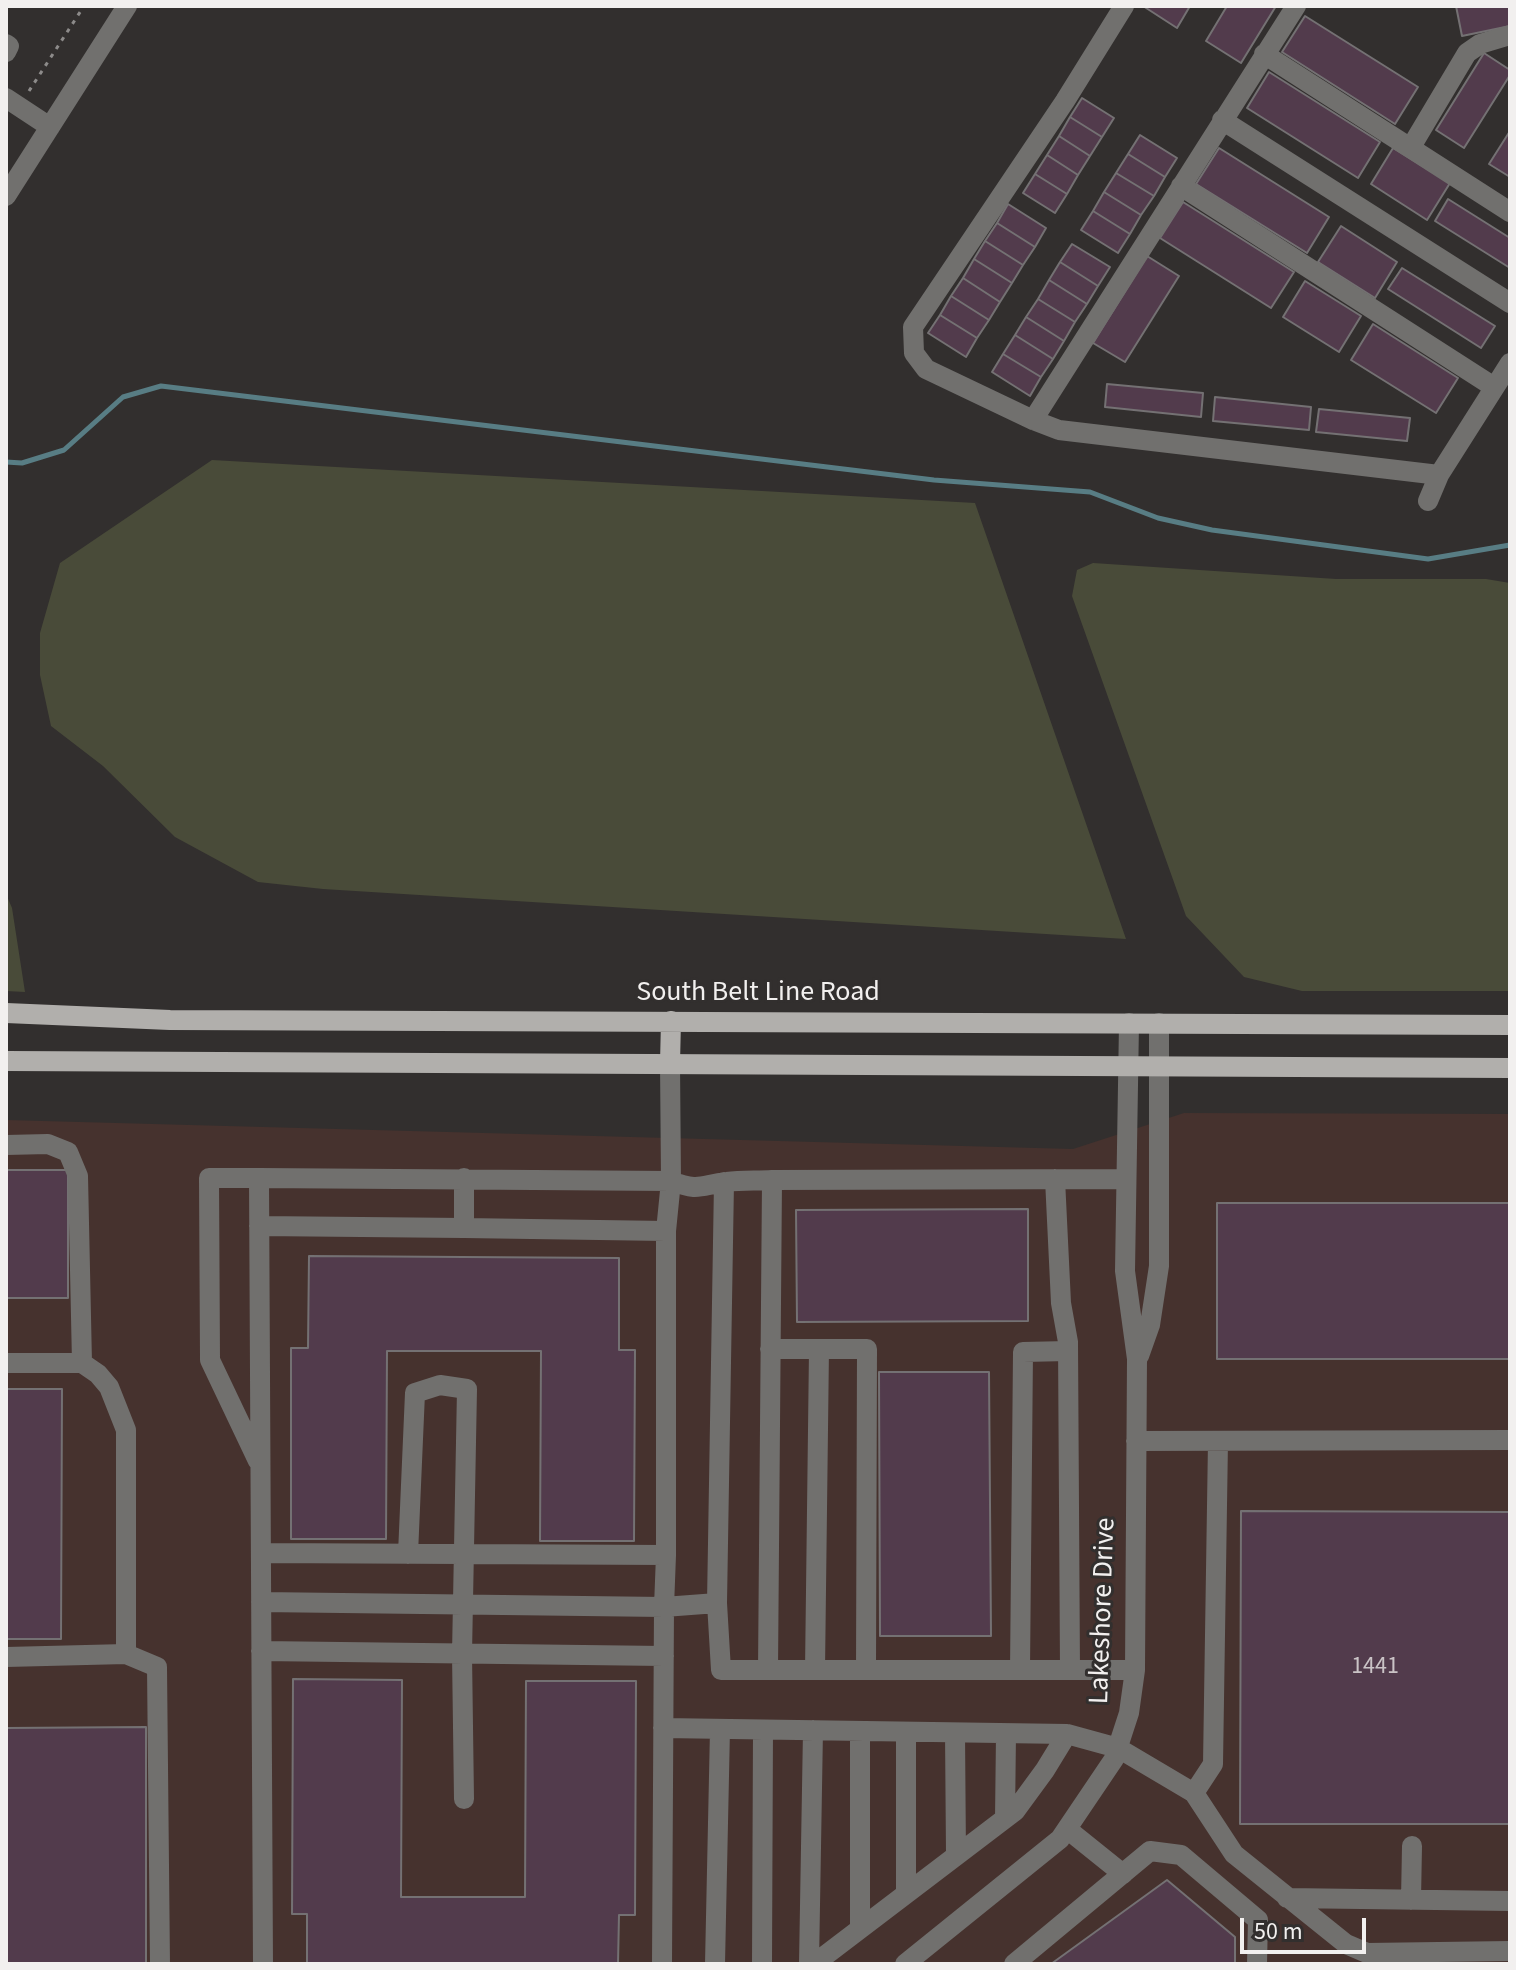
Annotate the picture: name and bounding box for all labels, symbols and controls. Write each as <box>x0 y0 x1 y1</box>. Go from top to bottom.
street label: South Belt Line Road <box>636 977 880 1011</box>
street label: Lakeshore Drive <box>1084 1517 1124 1705</box>
house number: 1441 <box>1351 1654 1399 1682</box>
scale bar <box>1244 1902 1370 1952</box>
text: 50 m <box>1254 1914 1303 1949</box>

